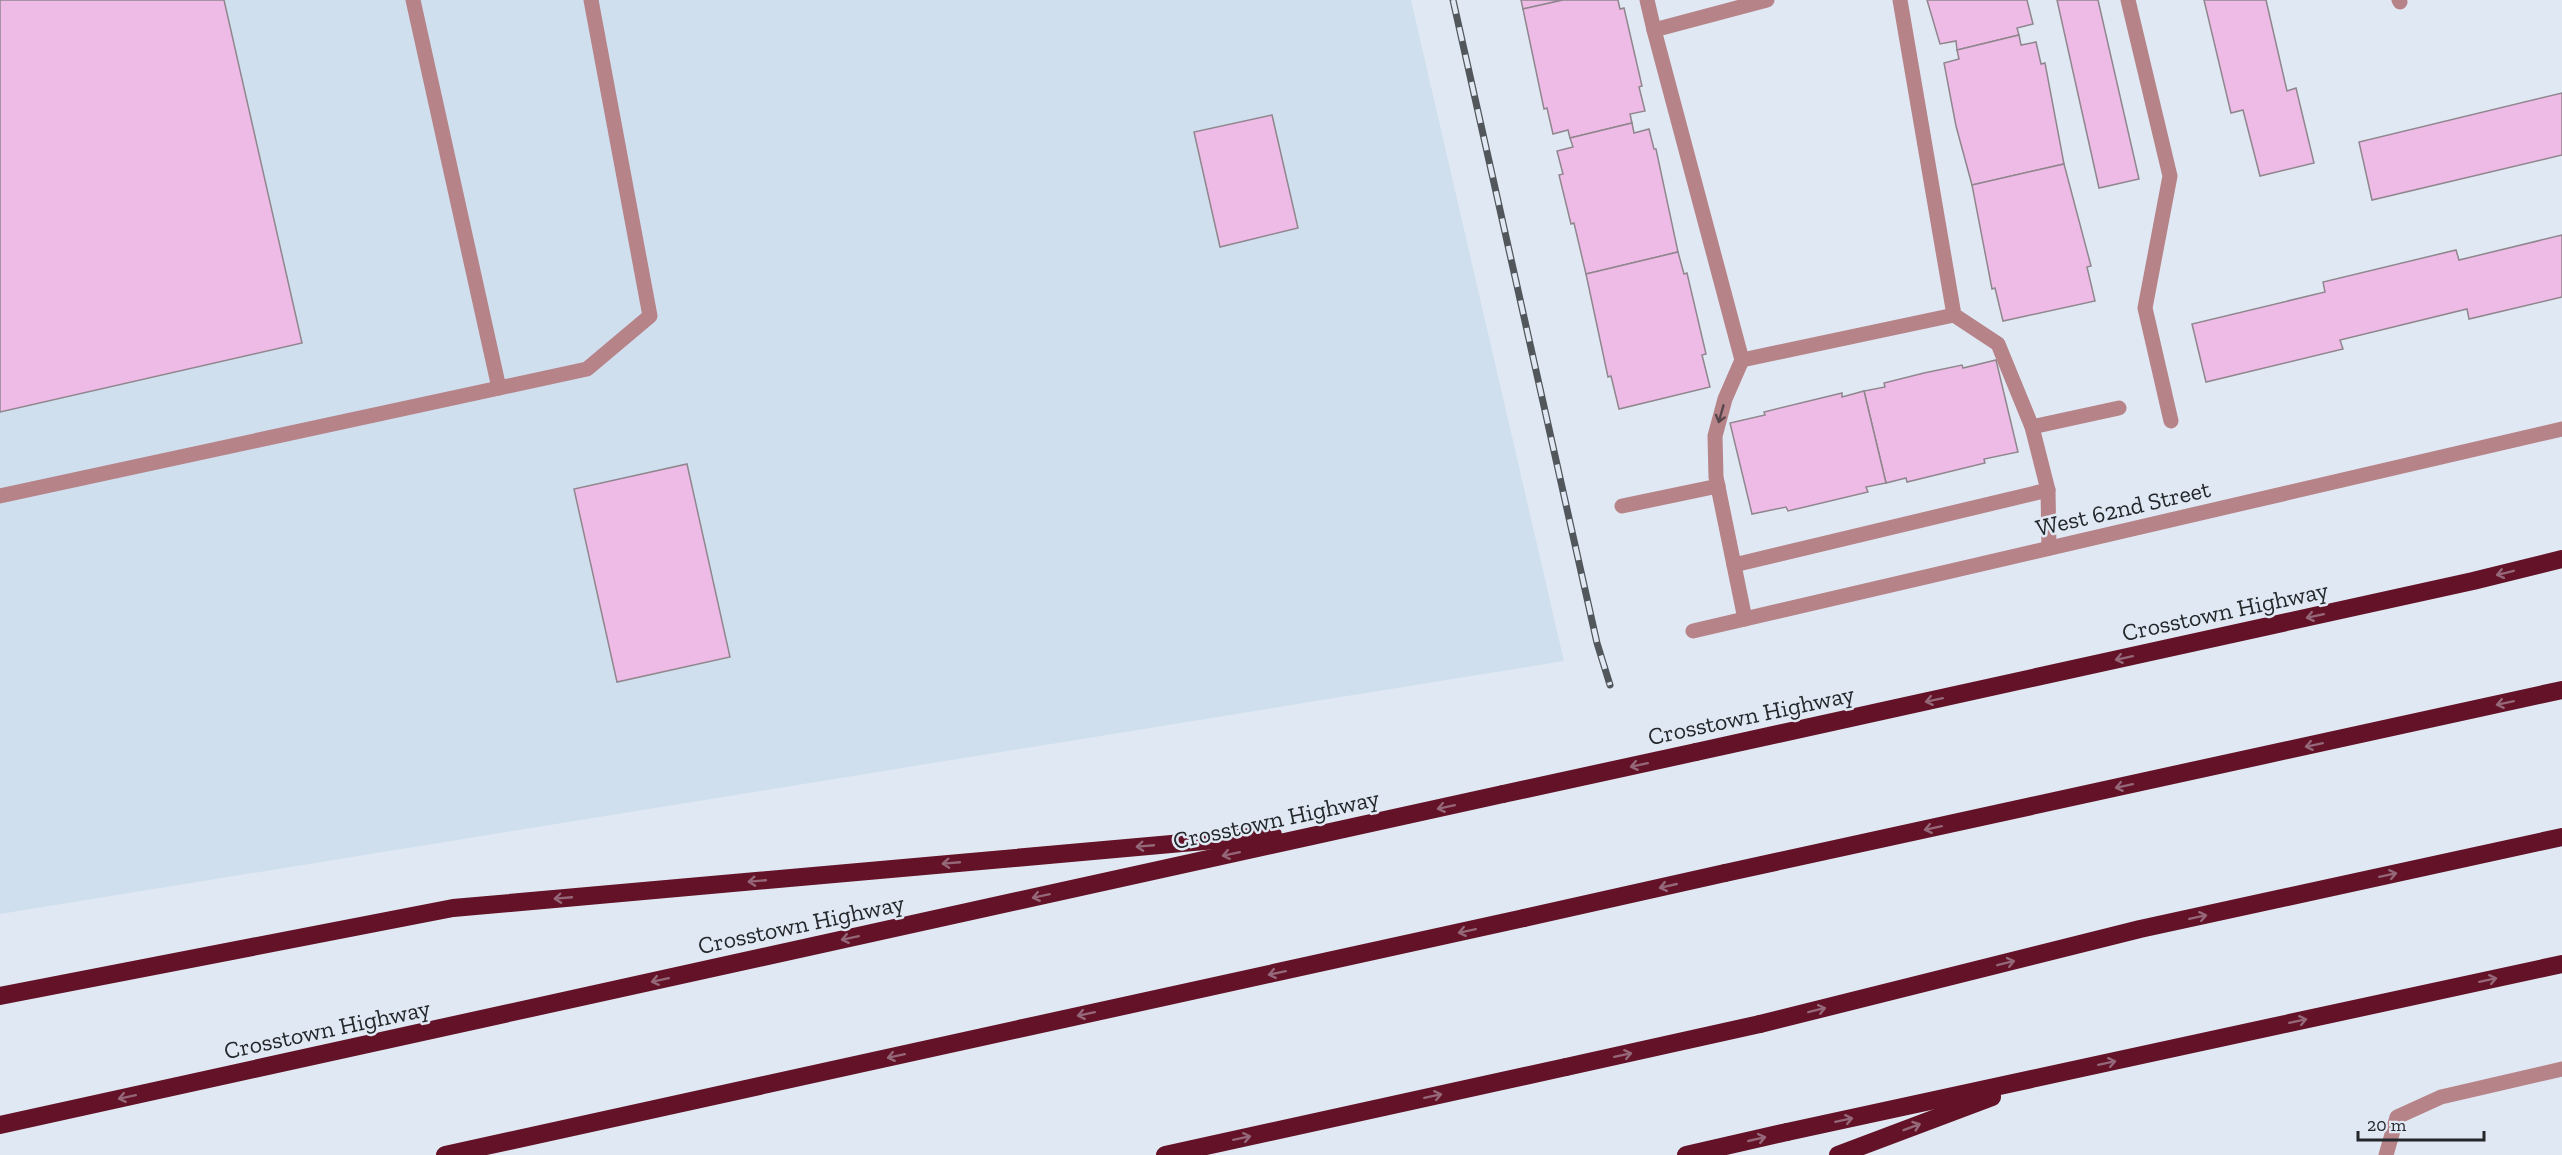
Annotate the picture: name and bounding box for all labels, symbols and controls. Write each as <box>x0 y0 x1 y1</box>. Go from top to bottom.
one-way arrow <box>1715 404 1726 423</box>
street label: West 62nd Street <box>2033 474 2213 542</box>
one-way arrow <box>2496 568 2515 580</box>
street label: Crosstown Highway <box>2119 575 2332 647</box>
one-way arrow <box>2306 611 2325 622</box>
one-way arrow <box>2115 653 2135 664</box>
street label: Crosstown Highway <box>1645 679 1858 751</box>
one-way arrow <box>1925 695 1944 706</box>
one-way arrow <box>2496 698 2515 709</box>
one-way arrow <box>2305 739 2324 751</box>
one-way arrow <box>1630 759 1649 771</box>
one-way arrow <box>2115 781 2134 792</box>
street label: Crosstown Highway <box>1170 783 1383 855</box>
one-way arrow <box>1436 802 1456 813</box>
one-way arrow <box>1924 823 1944 834</box>
one-way arrow <box>1136 841 1156 852</box>
one-way arrow <box>1222 849 1241 860</box>
one-way arrow <box>942 858 961 869</box>
one-way arrow <box>2378 869 2397 881</box>
one-way arrow <box>747 876 767 887</box>
one-way arrow <box>1659 881 1678 893</box>
street label: Crosstown Highway <box>695 888 908 960</box>
one-way arrow <box>1032 891 1051 902</box>
one-way arrow <box>553 893 573 904</box>
one-way arrow <box>2187 911 2207 922</box>
one-way arrow <box>1458 926 1477 937</box>
one-way arrow <box>841 932 860 944</box>
one-way arrow <box>1996 957 2015 968</box>
one-way arrow <box>1267 967 1286 979</box>
one-way arrow <box>2479 973 2498 985</box>
one-way arrow <box>651 974 670 986</box>
street label: Crosstown Highway <box>221 993 434 1065</box>
one-way arrow <box>1807 1004 1826 1016</box>
one-way arrow <box>1077 1009 1096 1021</box>
one-way arrow <box>2288 1015 2307 1027</box>
one-way arrow <box>1614 1048 1633 1060</box>
one-way arrow <box>886 1051 906 1062</box>
one-way arrow <box>2097 1057 2117 1068</box>
one-way arrow <box>1423 1090 1442 1102</box>
one-way arrow <box>118 1092 137 1103</box>
scale bar <box>2358 1104 2484 1142</box>
one-way arrow <box>1833 1114 1853 1125</box>
text: 20 m <box>2367 1114 2407 1136</box>
one-way arrow <box>1903 1121 1921 1132</box>
one-way arrow <box>1232 1132 1252 1143</box>
one-way arrow <box>1746 1133 1766 1144</box>

